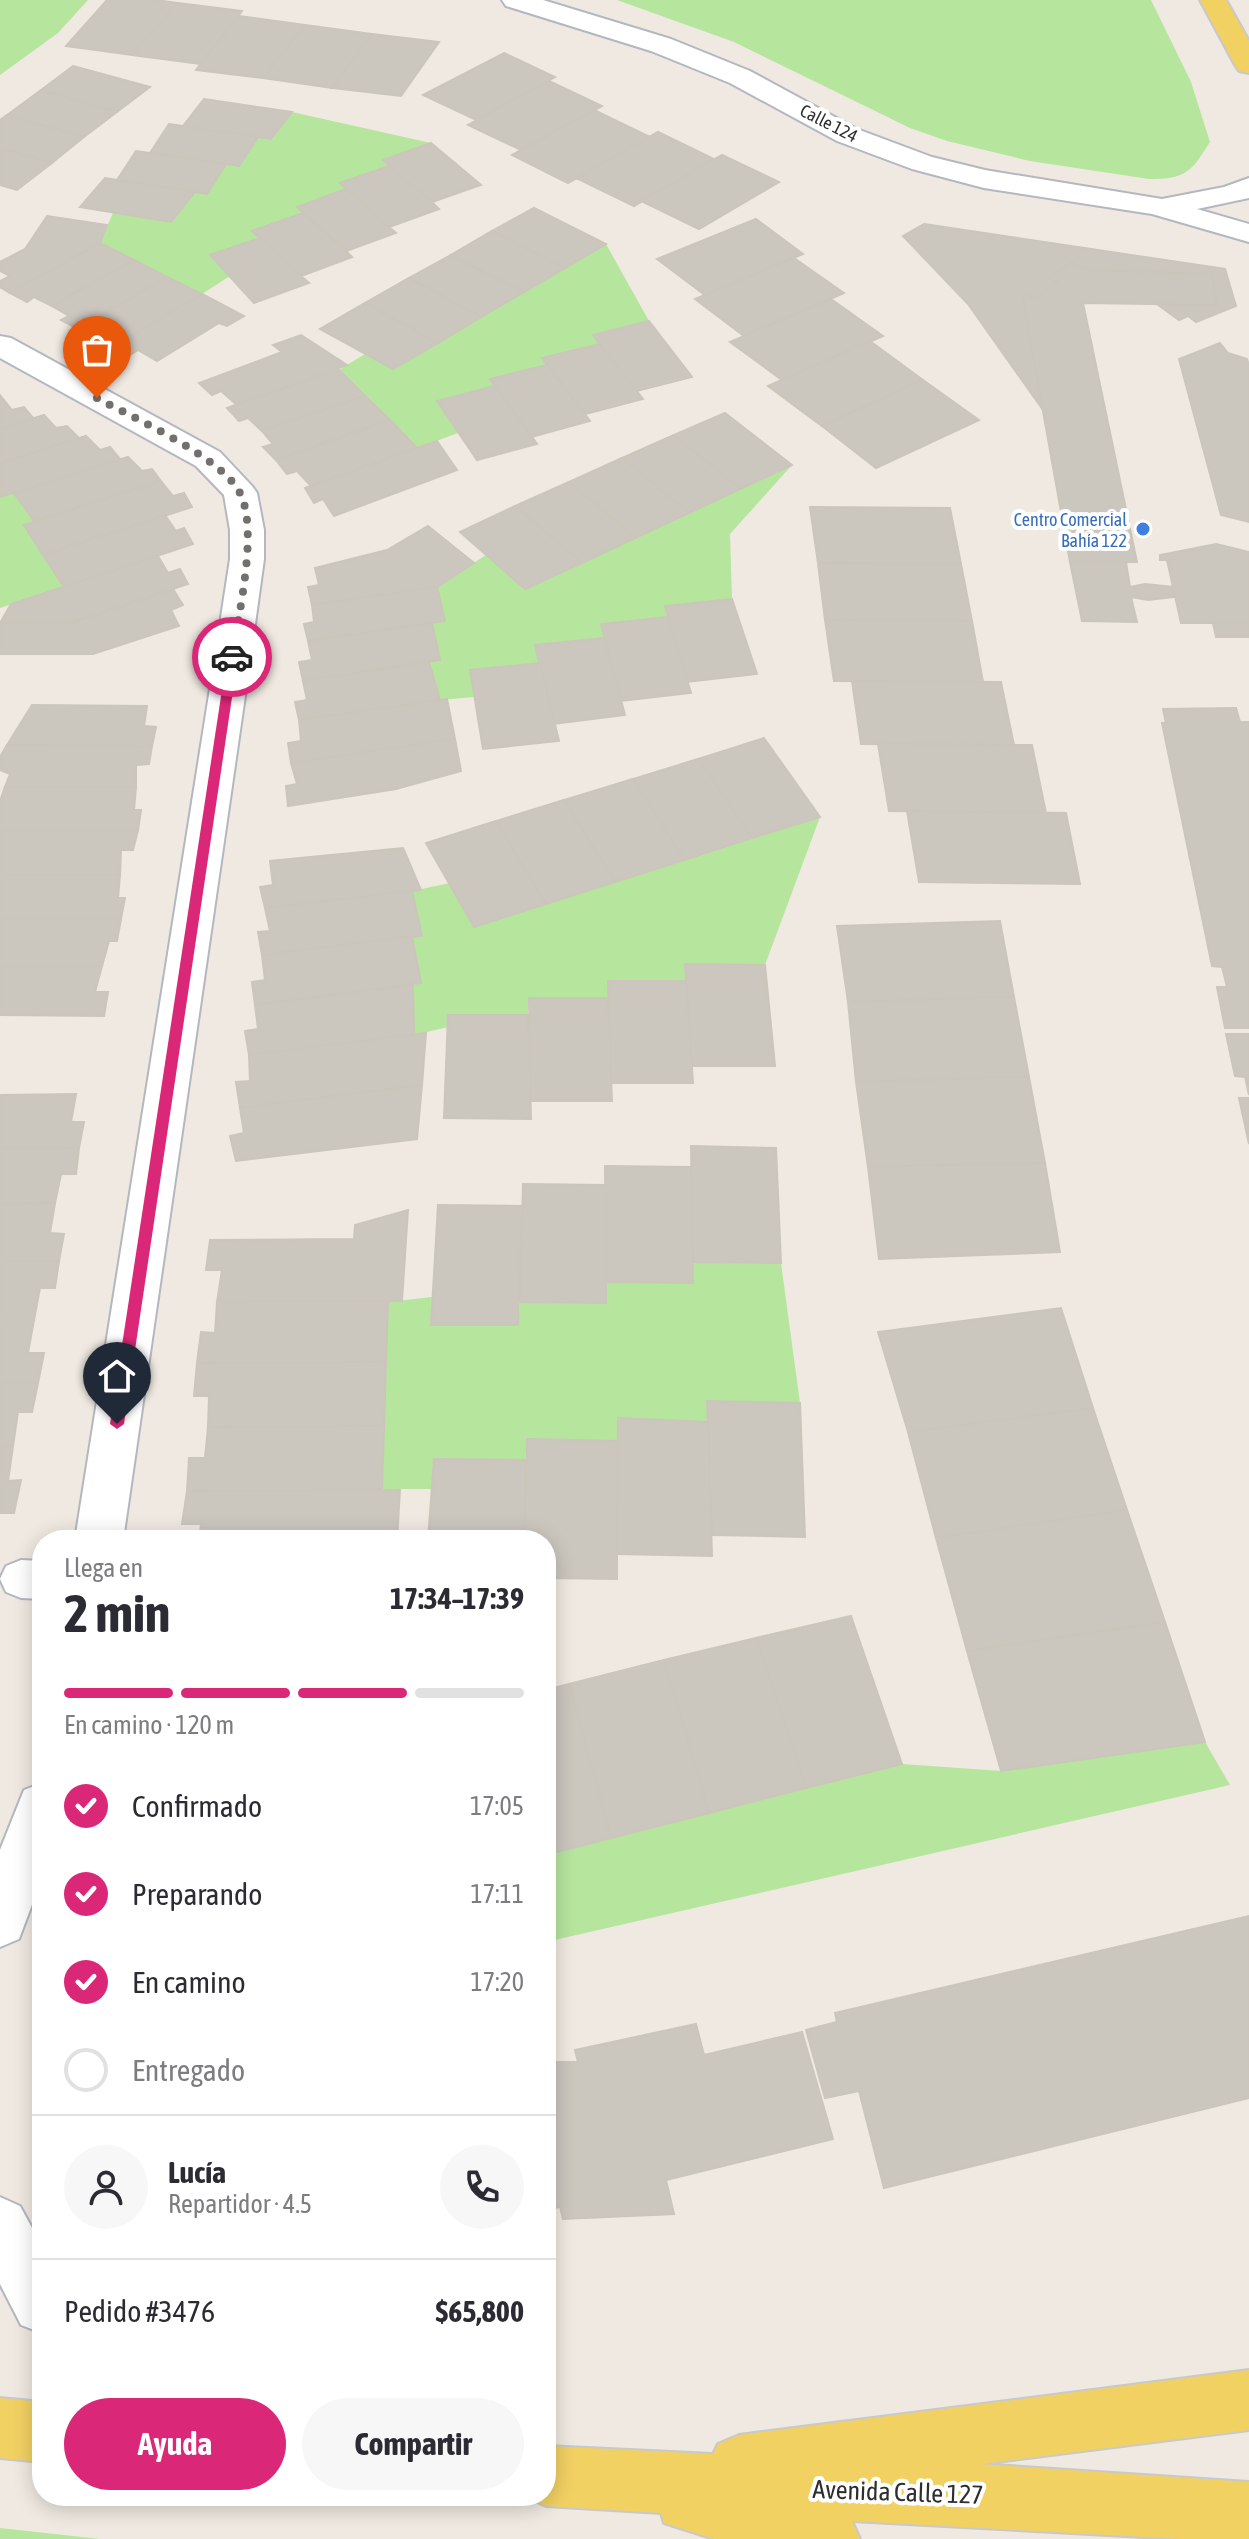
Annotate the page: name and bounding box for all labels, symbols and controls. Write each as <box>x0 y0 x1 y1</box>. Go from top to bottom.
street label: Calle 124 <box>797 100 861 146</box>
pin <box>63 316 131 398</box>
icon: bag <box>75 328 119 372</box>
place label: Centro Comercial Bahía 122 <box>1014 509 1127 551</box>
marker: Centro Comercial Bahía 122 <box>1134 520 1152 538</box>
courier <box>192 617 272 697</box>
icon: car <box>210 635 254 679</box>
pin <box>83 1342 151 1424</box>
icon: home <box>95 1354 139 1398</box>
text: Llega en <box>64 1553 143 1583</box>
text: 17:34–17:39 <box>390 1581 524 1615</box>
text: 2 min <box>64 1583 170 1643</box>
text: En camino · 120 m <box>64 1710 234 1740</box>
icon: check <box>64 1784 108 1828</box>
text: Confirmado <box>132 1789 262 1823</box>
text: 17:05 <box>470 1791 524 1821</box>
icon: check <box>64 1872 108 1916</box>
text: Preparando <box>132 1877 262 1911</box>
text: 17:11 <box>470 1879 524 1909</box>
icon: check <box>64 1960 108 2004</box>
text: En camino <box>132 1965 246 1999</box>
text: 17:20 <box>470 1967 524 1997</box>
text: Entregado <box>132 2053 245 2087</box>
button: person <box>64 2145 148 2229</box>
button: phone <box>440 2145 524 2229</box>
text: Lucía <box>168 2155 226 2189</box>
text: Repartidor · 4.5 <box>168 2189 312 2219</box>
text: Pedido #3476 <box>64 2294 215 2328</box>
text: $65,800 <box>436 2294 524 2328</box>
button: Ayuda <box>64 2398 286 2490</box>
button: Compartir <box>302 2398 524 2490</box>
street label: Avenida Calle 127 <box>812 2474 984 2510</box>

